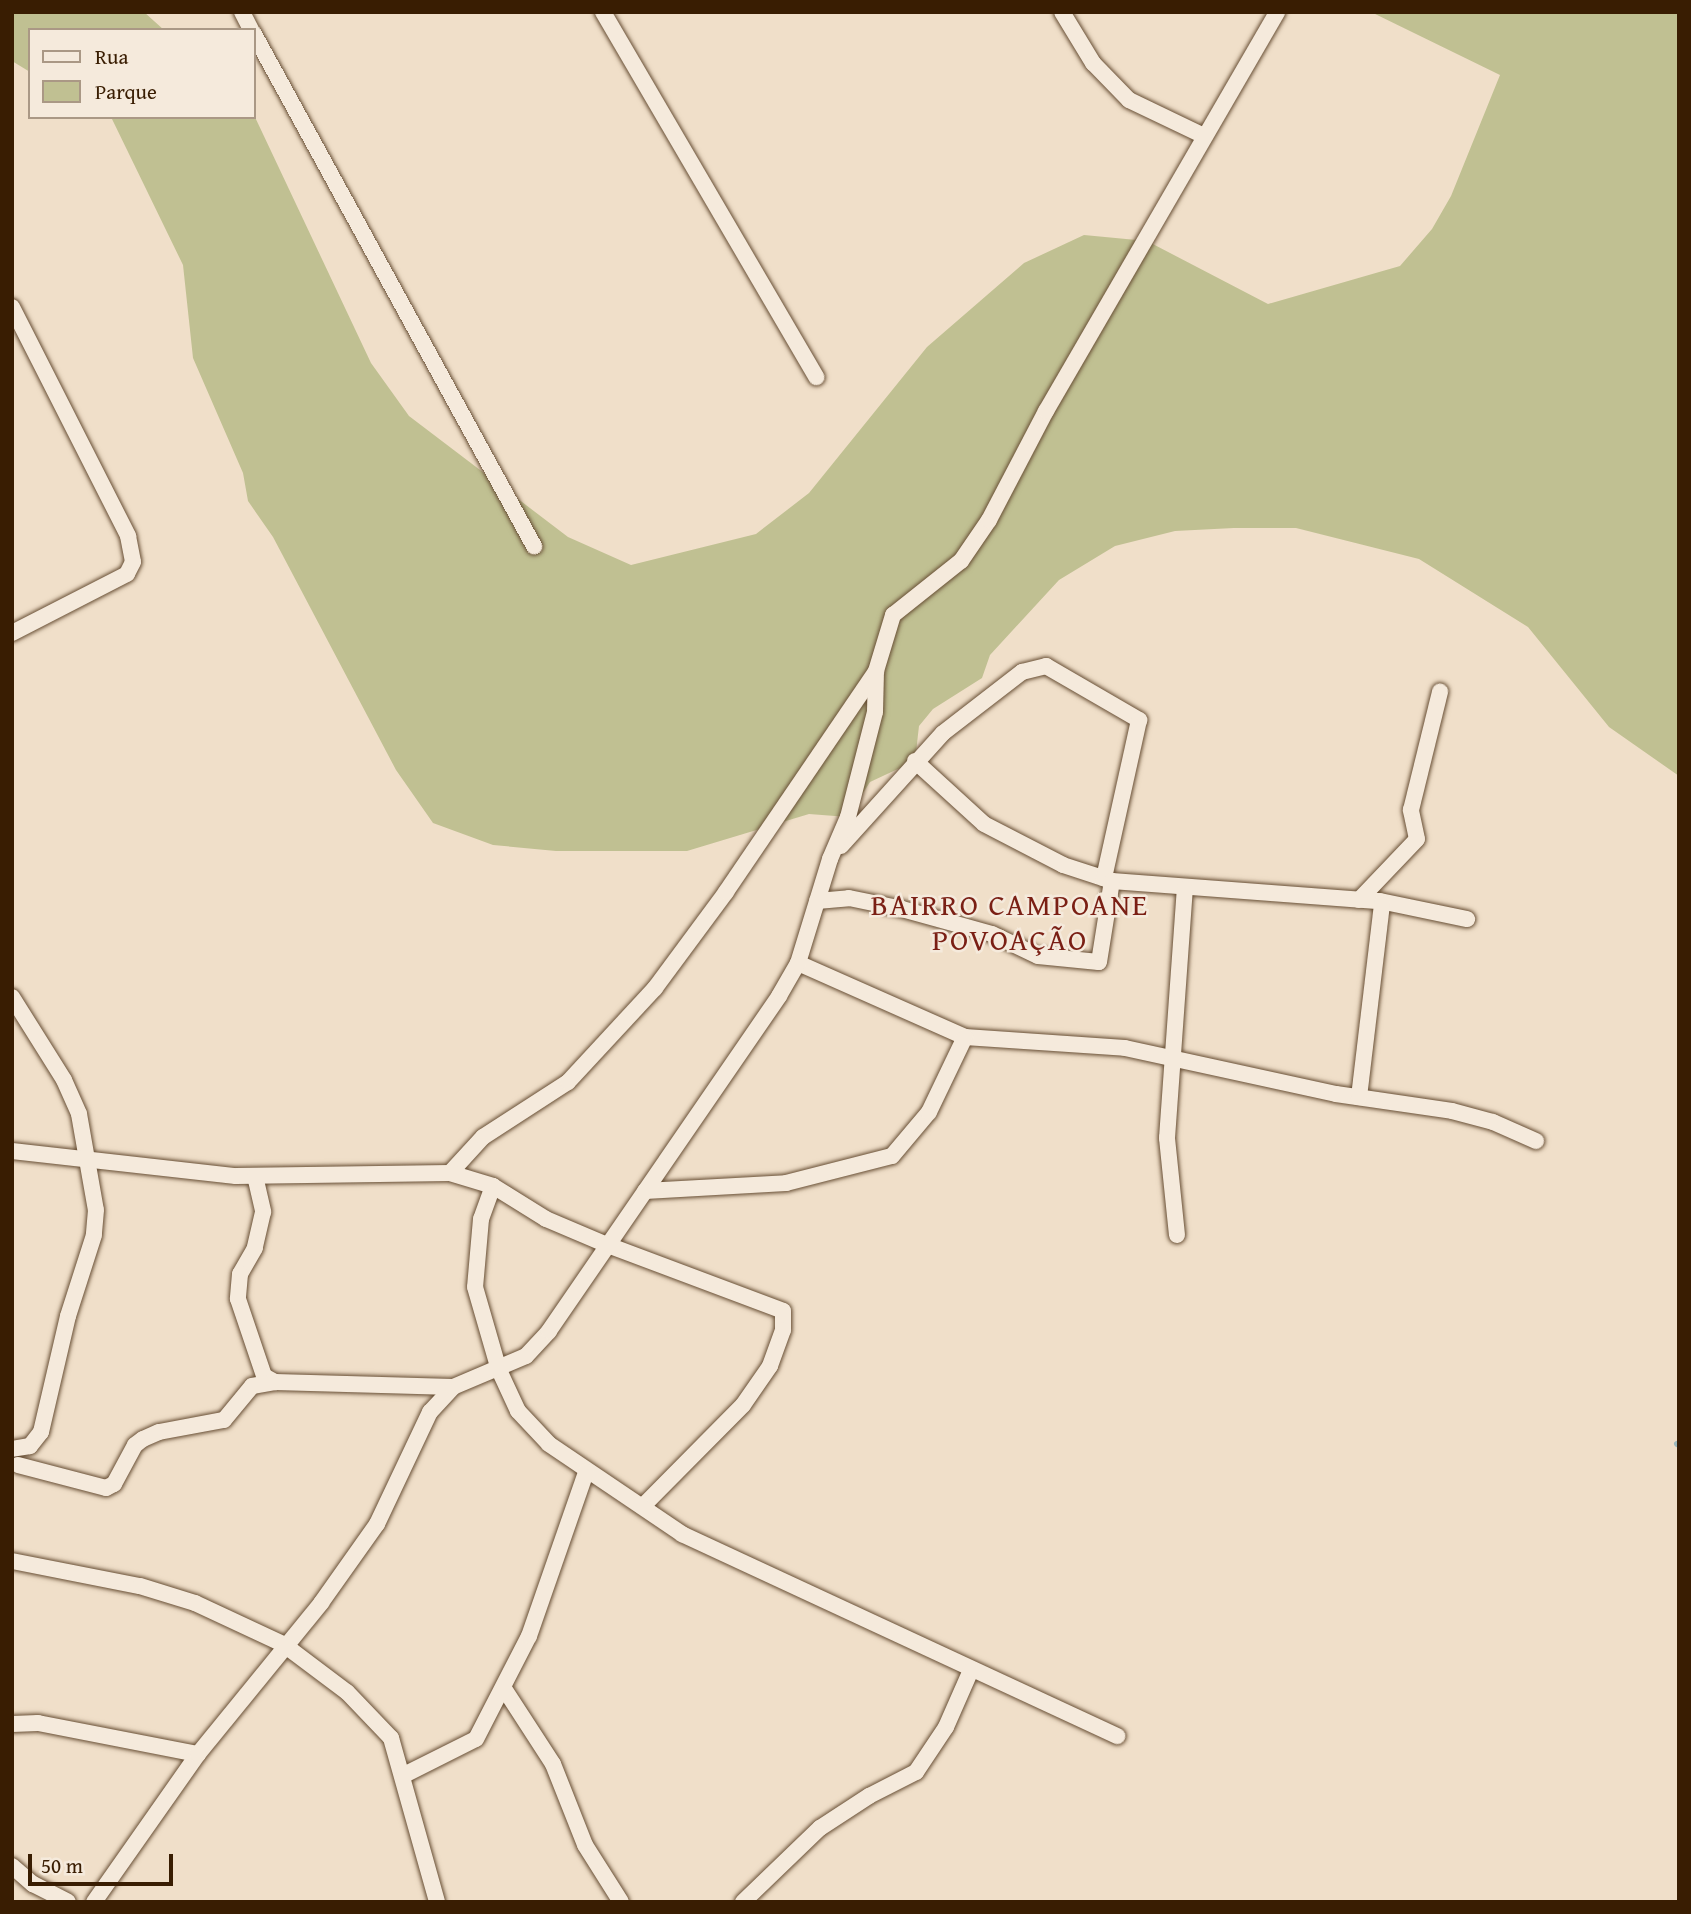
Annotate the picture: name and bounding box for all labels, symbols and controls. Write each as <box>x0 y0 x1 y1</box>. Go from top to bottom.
legend <box>28 28 256 119</box>
text: Rua <box>95 41 128 72</box>
text: Parque <box>95 76 157 107</box>
district label: BAIRRO CAMPOANE POVOAÇÃO <box>873 886 1147 956</box>
scale bar <box>32 1840 177 1884</box>
text: 50 m <box>41 1850 83 1881</box>

